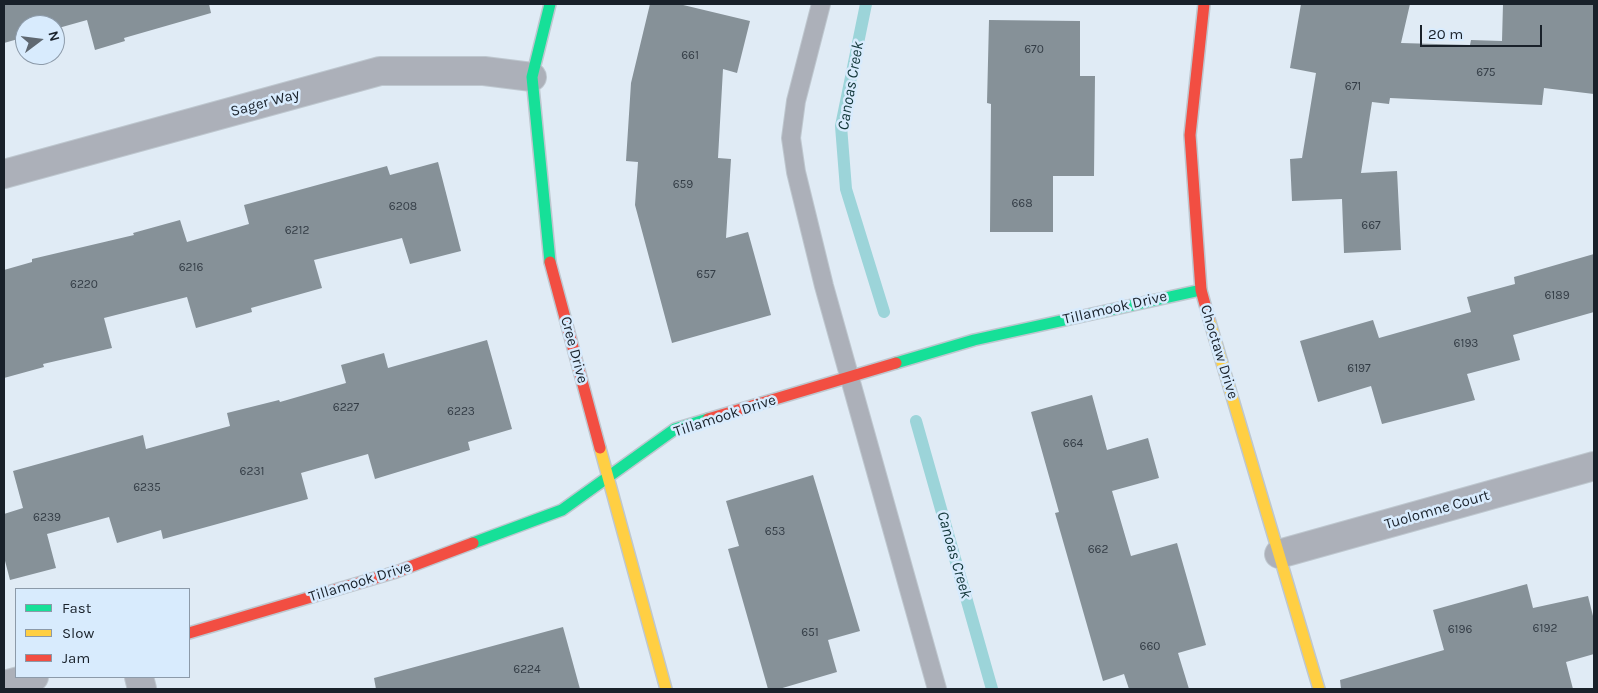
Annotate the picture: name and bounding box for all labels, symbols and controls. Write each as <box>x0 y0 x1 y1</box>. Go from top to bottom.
north arrow <box>15 15 65 65</box>
scale bar <box>1423 15 1546 47</box>
text: 20 m <box>1428 25 1463 43</box>
text: N <box>44 29 64 43</box>
water label: Canoas Creek <box>834 40 868 132</box>
house number: 670 <box>1024 43 1044 57</box>
house number: 661 <box>681 49 699 63</box>
house number: 675 <box>1476 66 1496 80</box>
house number: 671 <box>1345 80 1361 94</box>
street label: Sager Way <box>229 85 301 121</box>
house number: 659 <box>673 178 693 192</box>
house number: 668 <box>1011 197 1033 211</box>
house number: 6208 <box>389 200 417 214</box>
house number: 667 <box>1361 219 1381 233</box>
house number: 6212 <box>285 224 309 238</box>
house number: 6216 <box>179 261 203 275</box>
house number: 657 <box>696 268 716 282</box>
house number: 6220 <box>70 278 98 292</box>
street label: Tillamook Drive <box>1061 287 1169 329</box>
house number: 6189 <box>1544 289 1570 303</box>
street label: Choctaw Drive <box>1196 303 1242 401</box>
street label: Cree Drive <box>556 315 592 385</box>
house number: 6193 <box>1454 337 1478 351</box>
house number: 6197 <box>1347 362 1371 376</box>
street label: Tillamook Drive <box>672 391 778 441</box>
house number: 6227 <box>333 401 359 415</box>
house number: 6223 <box>447 405 475 419</box>
house number: 664 <box>1063 437 1083 451</box>
house number: 6231 <box>240 465 264 479</box>
house number: 6235 <box>133 481 161 495</box>
street label: Tuolomne Court <box>1383 486 1491 534</box>
water label: Canoas Creek <box>932 509 976 601</box>
house number: 6239 <box>33 511 61 525</box>
house number: 653 <box>765 525 785 539</box>
house number: 662 <box>1088 543 1108 557</box>
street label: Tillamook Drive <box>307 558 413 606</box>
legend <box>15 588 190 678</box>
text: Fast <box>62 599 91 617</box>
house number: 6192 <box>1533 622 1557 636</box>
house number: 6196 <box>1448 623 1472 637</box>
text: Slow <box>62 624 94 642</box>
house number: 651 <box>801 626 819 640</box>
house number: 660 <box>1140 640 1160 654</box>
text: Jam <box>62 649 90 667</box>
house number: 6224 <box>513 663 541 677</box>

